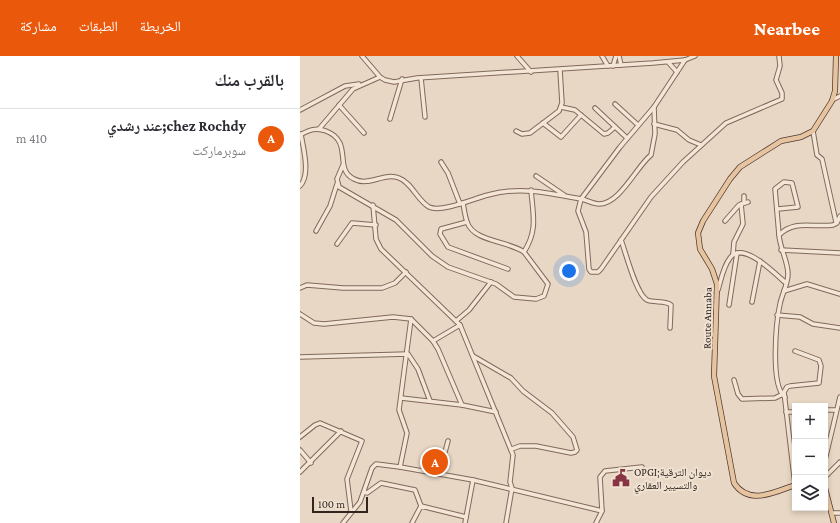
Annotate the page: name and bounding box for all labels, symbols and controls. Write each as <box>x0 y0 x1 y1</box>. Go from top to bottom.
text: مشاركة <box>20 18 57 34</box>
text: الطبقات <box>79 18 118 34</box>
text: الخريطة <box>140 18 181 34</box>
text: Nearbee <box>754 18 820 39</box>
text: بالقرب منك <box>214 71 284 90</box>
text: chez Rochdy;عند رشدي <box>107 118 246 134</box>
text: 410 m <box>16 131 47 146</box>
text: A <box>267 131 275 146</box>
text: سوبرماركت <box>192 143 246 158</box>
your location <box>559 261 579 281</box>
street label: Route Annaba <box>700 287 714 349</box>
map controls <box>792 403 828 511</box>
button: + <box>792 403 828 439</box>
button: − <box>792 439 828 475</box>
pin: A <box>422 447 448 477</box>
place label: OPGI;ديوان الترقية والتسيير العقاري <box>634 466 712 494</box>
public building icon: OPGI;ديوان الترقية والتسيير العقاري <box>611 468 631 488</box>
button: layers <box>792 475 828 511</box>
scale bar <box>312 495 368 514</box>
text: 100 m <box>318 498 345 510</box>

